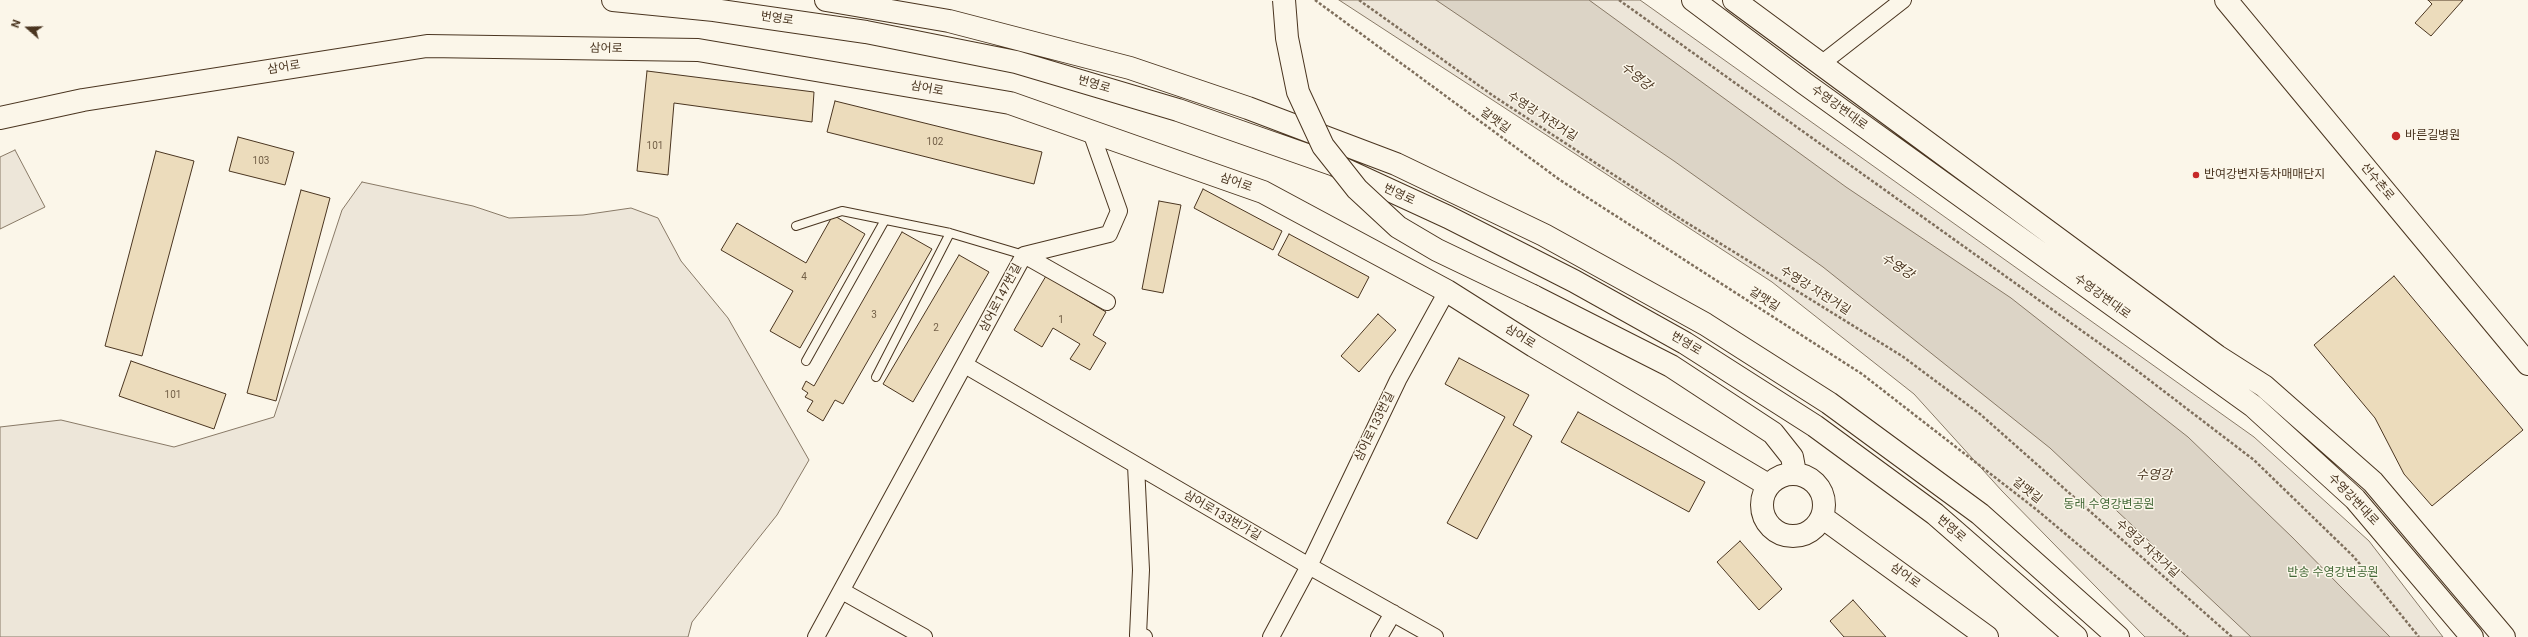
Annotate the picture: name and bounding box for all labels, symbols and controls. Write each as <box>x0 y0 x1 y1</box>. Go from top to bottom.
north arrow <box>8 8 48 48</box>
street label: 번영로 <box>760 10 794 28</box>
text: N <box>9 18 24 30</box>
street label: 삼어로 <box>589 42 623 56</box>
street label: 삼어로 <box>267 58 301 78</box>
water label: 수영강 <box>1617 59 1655 95</box>
street label: 번영로 <box>1076 74 1112 96</box>
street label: 삼어로 <box>909 79 945 99</box>
street label: 수영강변대로 <box>1808 83 1870 133</box>
street label: 수영강 자전거길 <box>1504 89 1580 145</box>
street label: 갈맷길 <box>1477 105 1513 137</box>
place label: 바른길병원 <box>2405 129 2460 143</box>
marker: 바른길병원 <box>2390 130 2402 142</box>
house number: 102 <box>927 136 943 148</box>
house number: 101 <box>647 140 663 152</box>
house number: 103 <box>253 155 269 167</box>
street label: 선수촌로 <box>2357 160 2397 204</box>
place label: 반여강변자동차매매단지 <box>2204 168 2325 182</box>
marker: 반여강변자동차매매단지 <box>2191 170 2201 180</box>
street label: 삼어로 <box>1218 171 1254 195</box>
street label: 번영로 <box>1381 181 1417 209</box>
water label: 수영강 <box>1878 251 1916 283</box>
street label: 삼어로147번길 <box>977 261 1025 335</box>
street label: 수영강 자전거길 <box>1777 264 1853 318</box>
house number: 4 <box>801 271 807 283</box>
street label: 수영강변대로 <box>2071 272 2133 322</box>
street label: 갈맷길 <box>1746 285 1782 315</box>
house number: 3 <box>871 309 877 321</box>
house number: 1 <box>1058 314 1064 326</box>
house number: 2 <box>933 322 939 334</box>
street label: 삼어로 <box>1502 322 1538 352</box>
street label: 번영로 <box>1668 329 1704 359</box>
house number: 101 <box>165 389 181 401</box>
street label: 삼어로133번길 <box>1352 390 1398 464</box>
water label: 수영강 <box>2136 468 2172 484</box>
street label: 수영강변대로 <box>2325 471 2381 529</box>
street label: 갈맷길 <box>2010 475 2044 507</box>
street label: 삼어로133번가길 <box>1181 488 1263 544</box>
park label: 동래 수영강변공원 <box>2063 498 2155 512</box>
street label: 번영로 <box>1934 513 1968 545</box>
street label: 수영강 자전거길 <box>2112 517 2182 581</box>
street label: 삼어로 <box>1887 560 1923 592</box>
park label: 반송 수영강변공원 <box>2287 566 2379 580</box>

